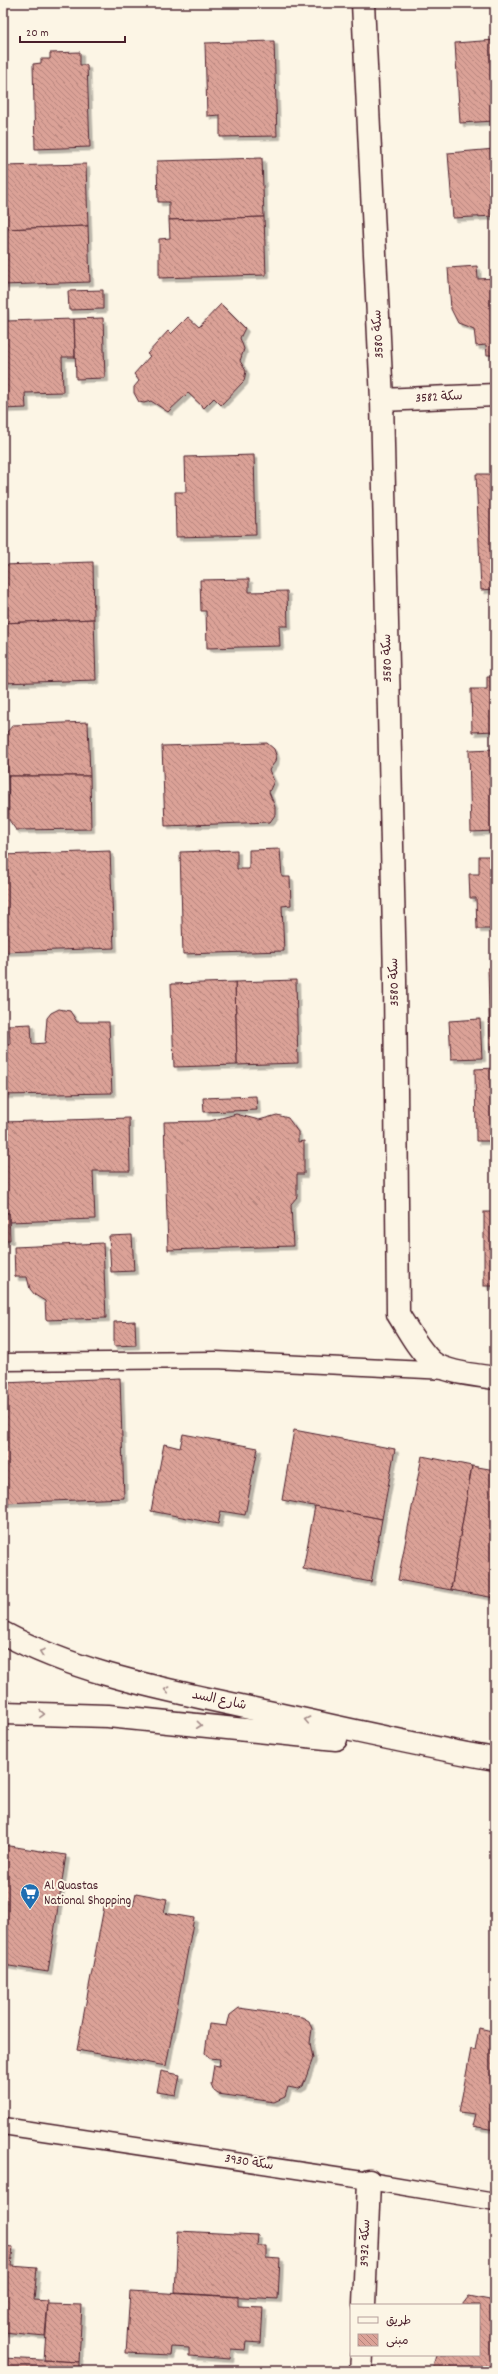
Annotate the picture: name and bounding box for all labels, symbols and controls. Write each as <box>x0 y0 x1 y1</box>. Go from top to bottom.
scale bar <box>20 18 125 44</box>
text: 20 m <box>26 25 49 42</box>
street label: سكة 3580 <box>368 309 390 359</box>
street label: سكة 3582 <box>415 387 463 409</box>
street label: سكة 3580 <box>378 633 398 683</box>
street label: سكة 3580 <box>385 957 405 1007</box>
one-way arrow <box>39 1648 46 1656</box>
one-way arrow <box>163 1686 170 1694</box>
street label: شارع السد <box>190 1686 248 1716</box>
one-way arrow <box>39 1710 45 1718</box>
one-way arrow <box>304 1717 310 1725</box>
one-way arrow <box>196 1721 203 1730</box>
place label: Al Quastas National Shopping <box>44 1877 131 1911</box>
supermarket icon: Al Quastas National Shopping <box>19 1882 41 1910</box>
street label: سكة 3930 <box>223 2150 275 2176</box>
street label: سكة 3932 <box>356 2219 376 2267</box>
legend <box>350 2304 480 2356</box>
text: طريق <box>386 2313 411 2330</box>
text: مبنى <box>386 2333 409 2350</box>

